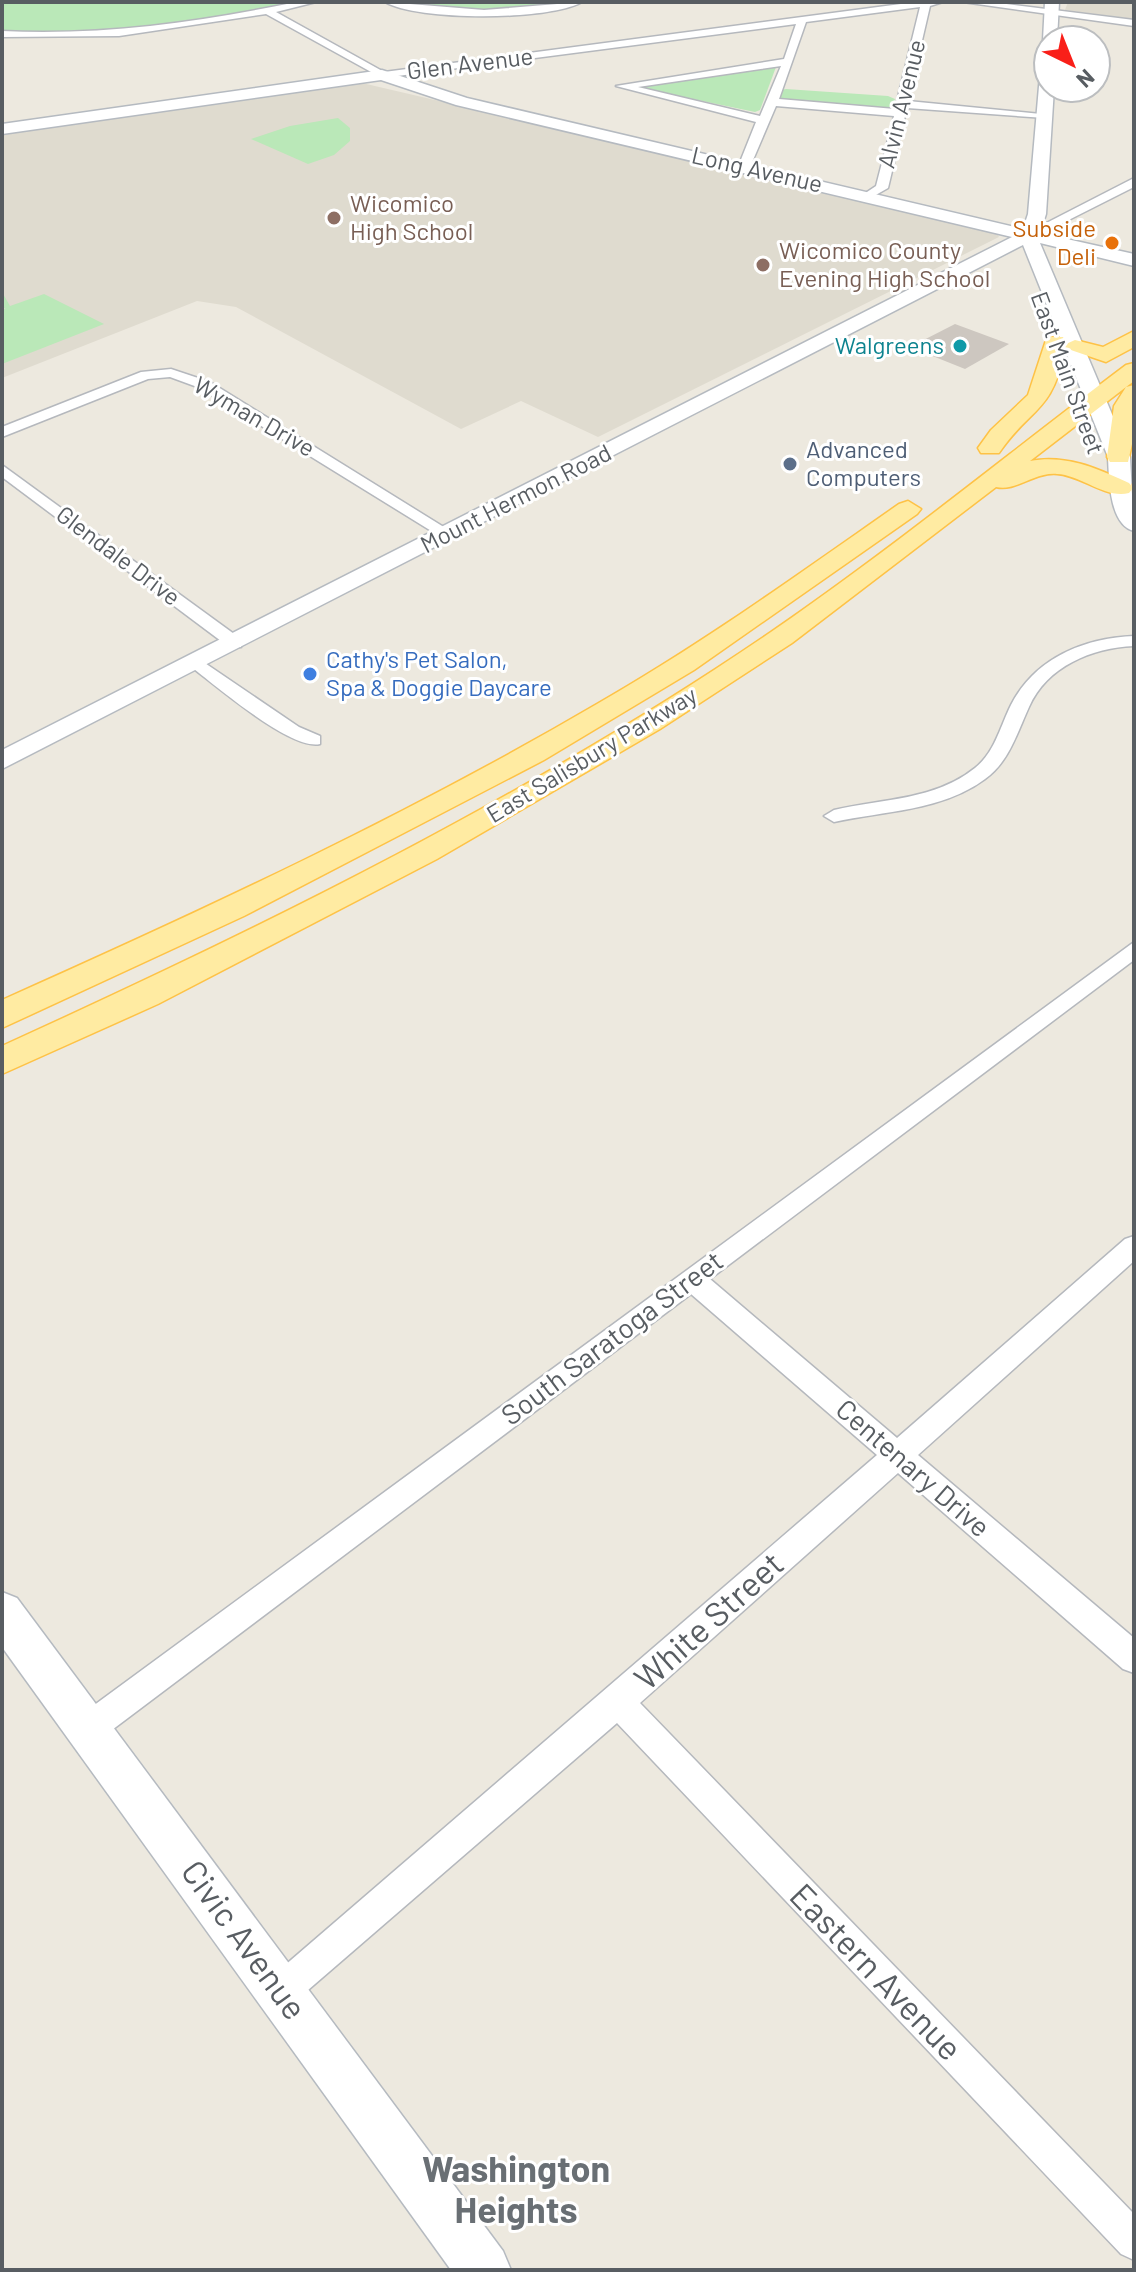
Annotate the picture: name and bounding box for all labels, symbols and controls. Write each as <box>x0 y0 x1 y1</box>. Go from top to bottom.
north arrow <box>1032 24 1112 104</box>
street label: Alvin Avenue <box>871 36 931 171</box>
street label: Glen Avenue <box>405 40 535 85</box>
text: N <box>1072 65 1101 94</box>
street label: Long Avenue <box>689 139 826 198</box>
place label: Wicomico High School <box>350 188 473 245</box>
marker: Wicomico High School <box>325 209 343 227</box>
place label: Subside Deli <box>1012 213 1096 270</box>
marker: Subside Deli <box>1103 234 1121 252</box>
place label: Wicomico County Evening High School <box>779 235 990 292</box>
marker: Wicomico County Evening High School <box>754 256 772 274</box>
street label: East Main Street <box>1026 287 1111 458</box>
place label: Walgreens <box>835 330 944 359</box>
marker: Walgreens <box>951 337 969 355</box>
street label: Wyman Drive <box>189 369 321 462</box>
place label: Advanced Computers <box>806 434 921 491</box>
street label: Mount Hermon Road <box>415 437 616 558</box>
marker: Advanced Computers <box>781 455 799 473</box>
street label: Glendale Drive <box>51 499 187 611</box>
place label: Cathy's Pet Salon, Spa & Doggie Daycare <box>326 644 552 701</box>
marker: Cathy's Pet Salon, Spa & Doggie Daycare <box>301 665 319 683</box>
street label: East Salisbury Parkway <box>481 680 702 828</box>
street label: South Saratoga Street <box>494 1243 729 1432</box>
street label: Centenary Drive <box>830 1391 998 1543</box>
street label: White Street <box>625 1542 791 1698</box>
street label: Civic Avenue <box>174 1852 317 2027</box>
street label: Eastern Avenue <box>783 1874 972 2068</box>
district label: Washington Heights <box>422 2146 610 2230</box>

